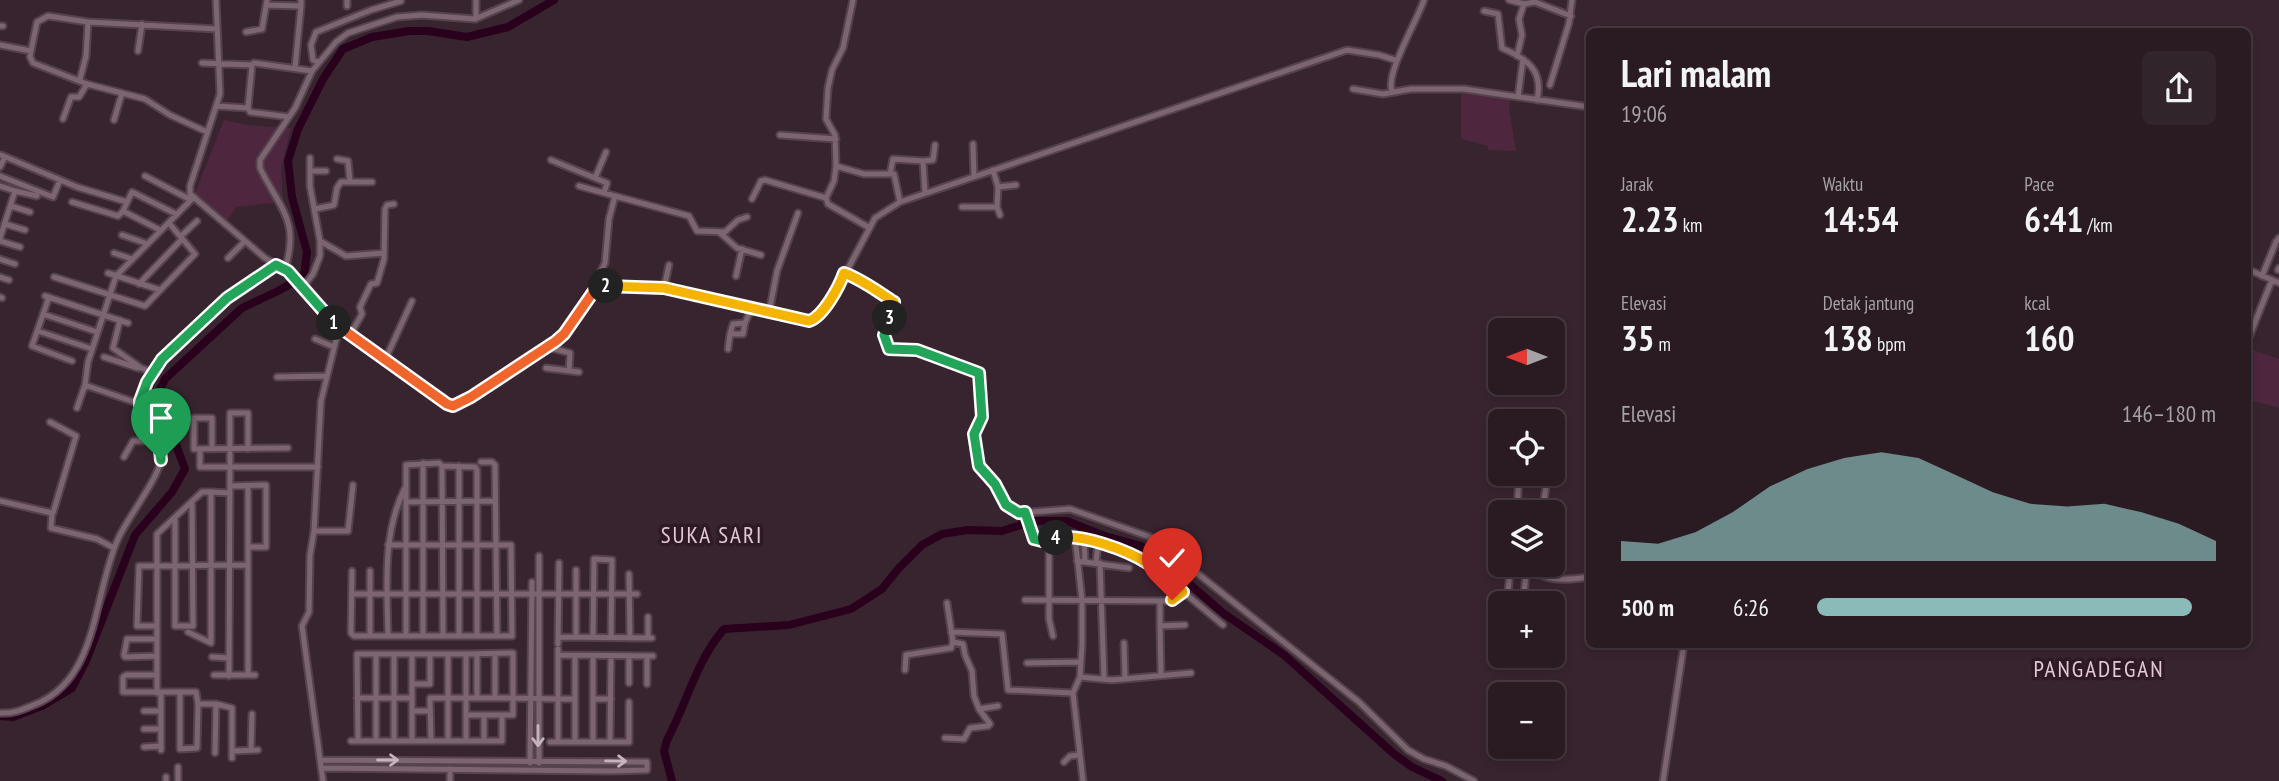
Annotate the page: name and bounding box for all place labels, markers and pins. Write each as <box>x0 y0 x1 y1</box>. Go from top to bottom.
pin: 2 <box>588 268 624 304</box>
pin: 3 <box>872 300 908 336</box>
pin: 1 <box>316 306 352 340</box>
pin <box>131 388 191 460</box>
pin: 4 <box>1038 520 1074 556</box>
pin <box>1142 528 1202 600</box>

